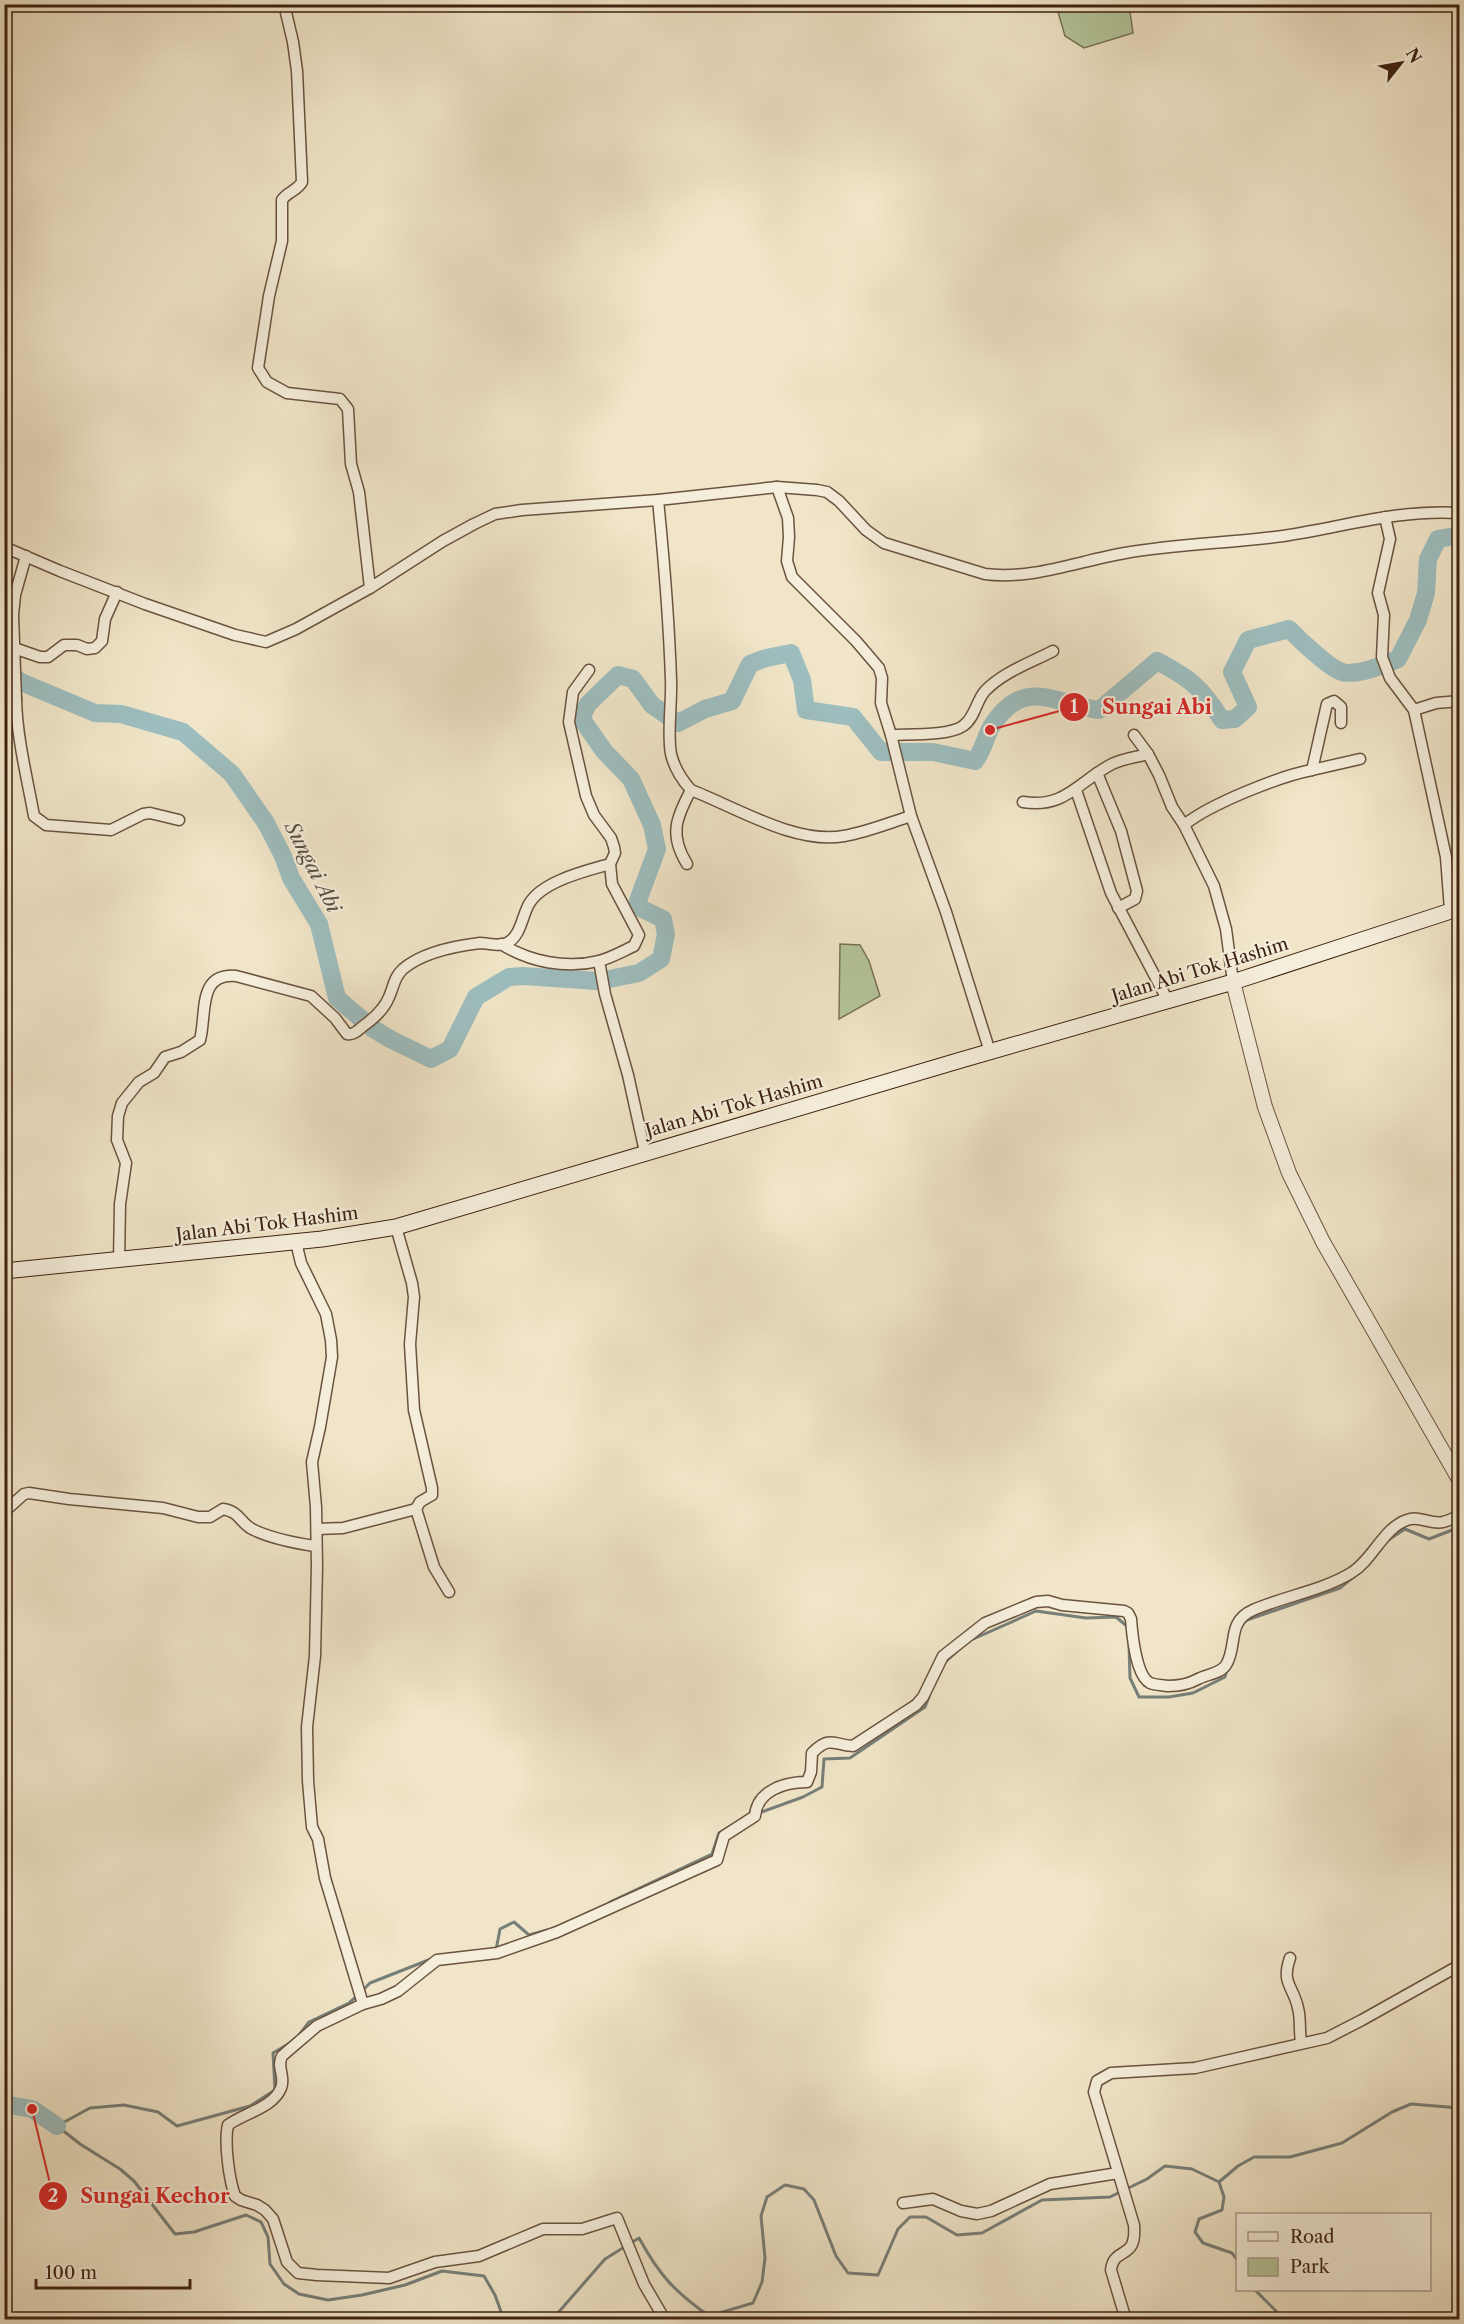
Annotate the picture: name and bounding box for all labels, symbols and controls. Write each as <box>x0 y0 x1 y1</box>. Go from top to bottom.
north arrow <box>1371 33 1431 93</box>
text: N <box>1402 44 1426 66</box>
callout: Sungai Abi <box>1059 688 1224 726</box>
text: Sungai Abi <box>1102 695 1212 719</box>
text: 1 <box>1070 696 1078 718</box>
water label: Sungai Abi <box>279 817 347 918</box>
street label: Jalan Abi Tok Hashim <box>1106 933 1291 1008</box>
street label: Jalan Abi Tok Hashim <box>640 1070 825 1143</box>
street label: Jalan Abi Tok Hashim <box>172 1202 360 1246</box>
callout: Sungai Kechor <box>38 2177 242 2215</box>
text: Sungai Kechor <box>80 2184 230 2208</box>
text: 2 <box>48 2185 58 2207</box>
legend <box>1236 2213 1431 2291</box>
text: Road <box>1290 2226 1335 2248</box>
scale bar <box>36 2252 190 2290</box>
text: Park <box>1290 2256 1331 2278</box>
text: 100 m <box>45 2262 97 2284</box>

